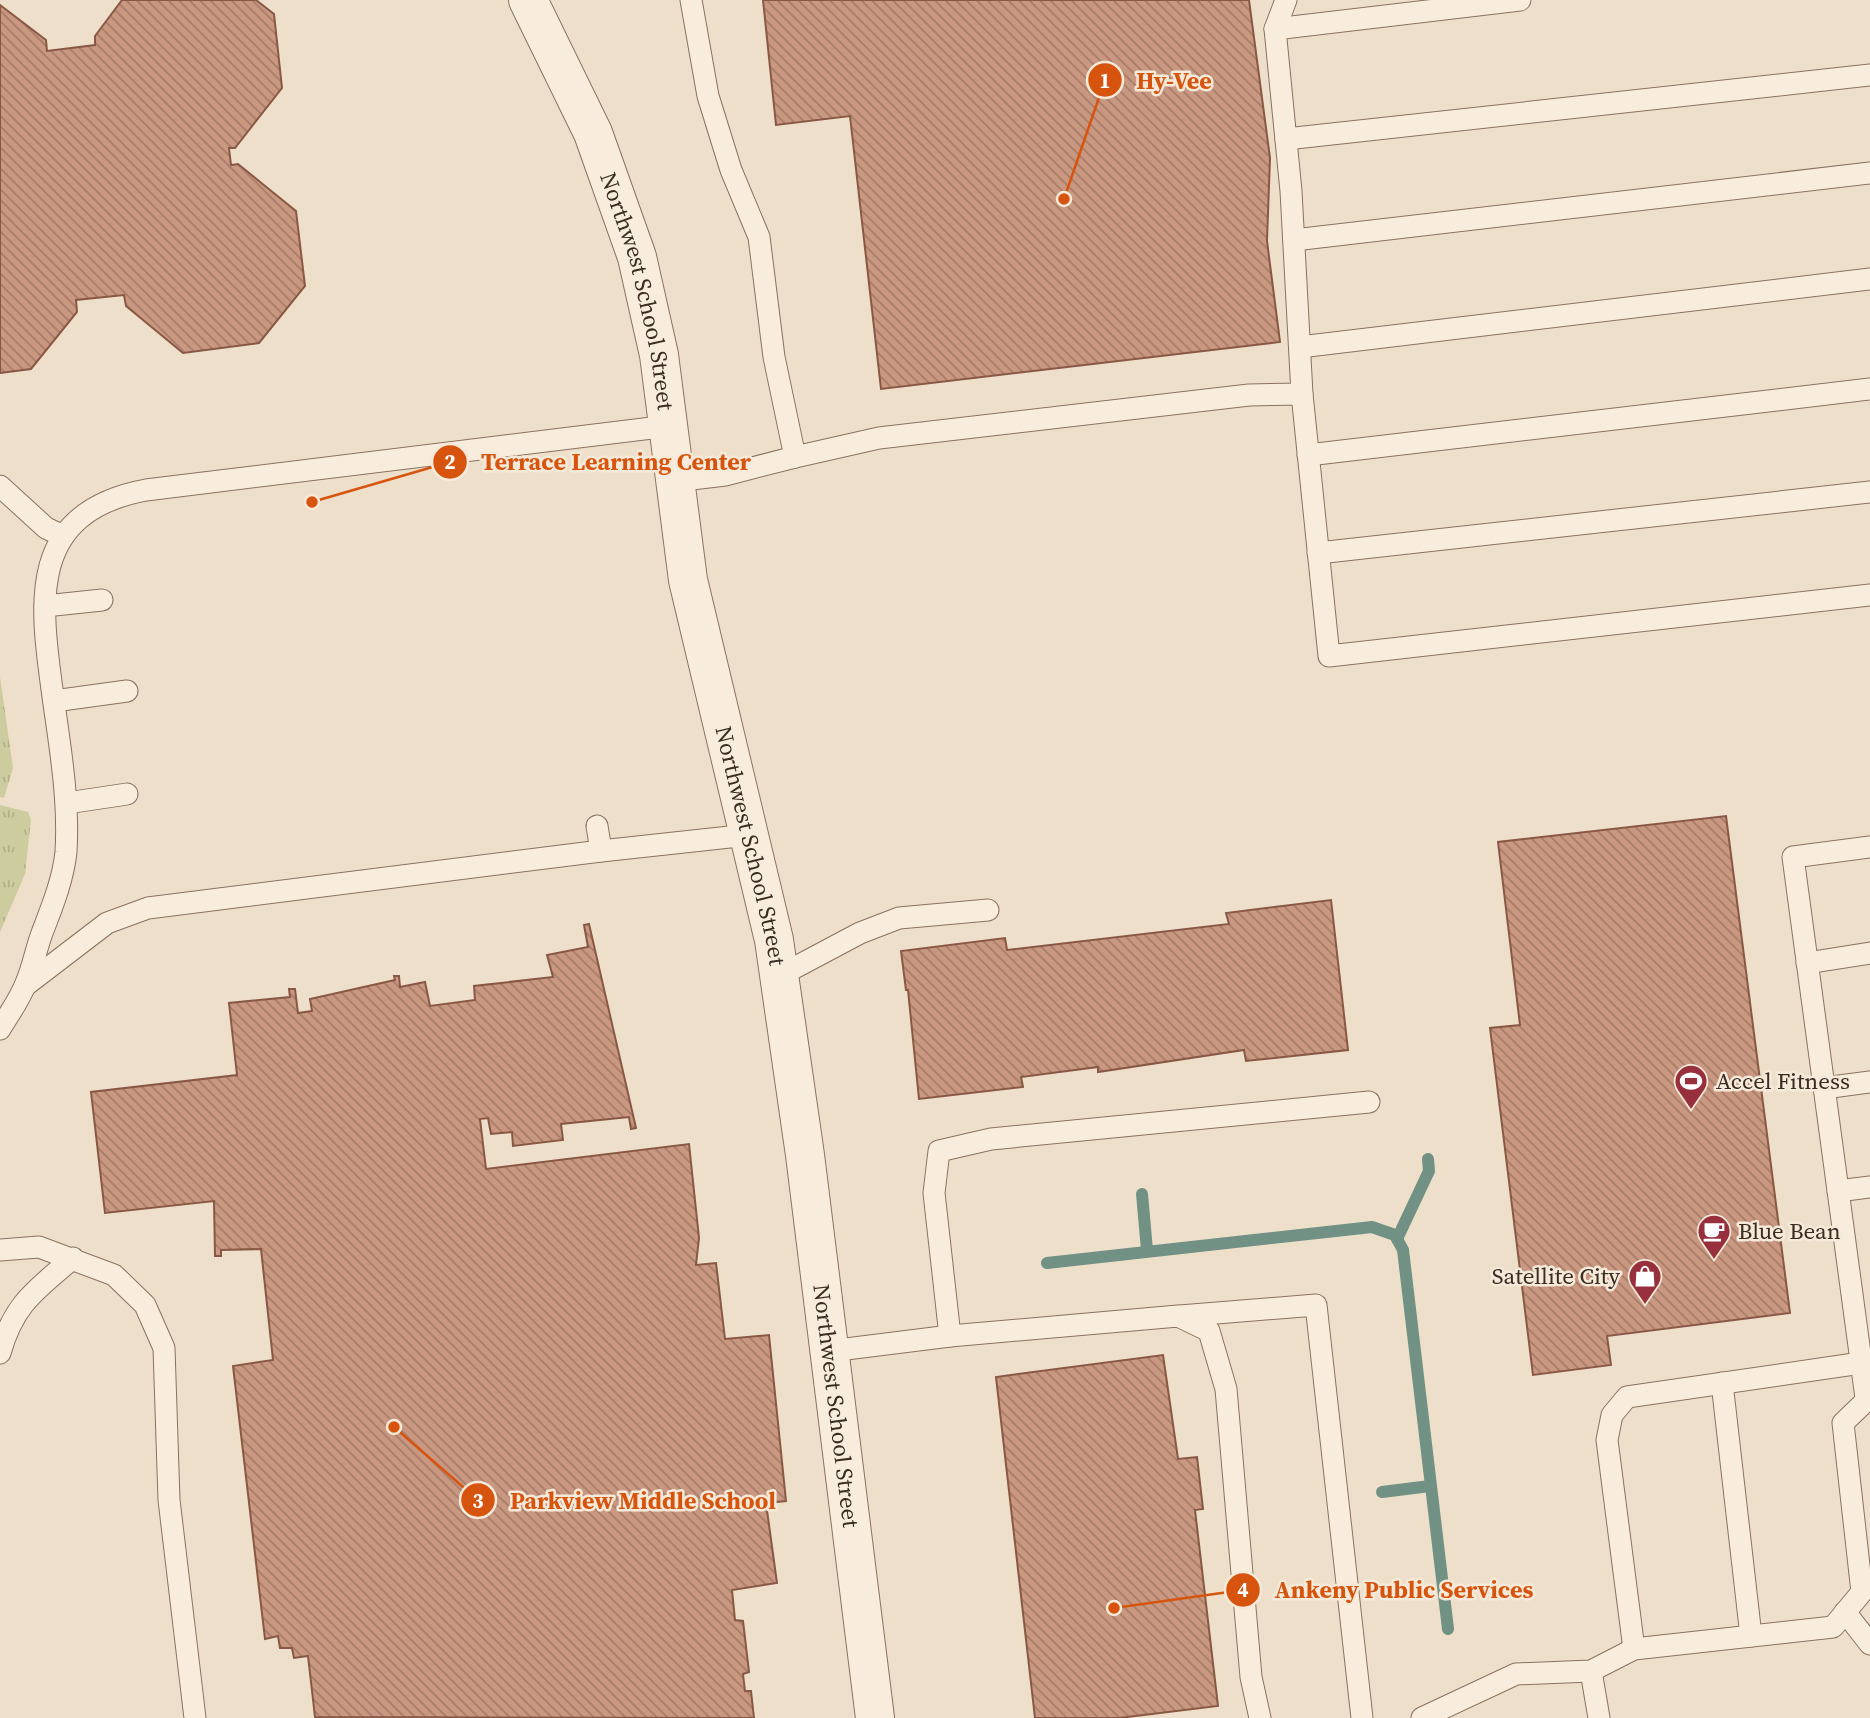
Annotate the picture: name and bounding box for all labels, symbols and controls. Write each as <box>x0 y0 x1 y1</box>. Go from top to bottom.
callout: Hy-Vee <box>1087 58 1226 103</box>
text: Hy-Vee <box>1136 64 1212 97</box>
text: 1 <box>1099 66 1111 95</box>
street label: Northwest School Street <box>592 168 682 413</box>
callout: Terrace Learning Center <box>432 439 765 484</box>
text: Terrace Learning Center <box>481 445 752 478</box>
text: 2 <box>444 447 456 476</box>
street label: Northwest School Street <box>707 723 794 968</box>
sports icon: Accel Fitness <box>1672 1062 1710 1111</box>
place label: Accel Fitness <box>1716 1065 1850 1097</box>
cafe icon: Blue Bean <box>1695 1212 1733 1261</box>
place label: Blue Bean <box>1738 1215 1841 1247</box>
shop icon: Satellite City <box>1626 1257 1664 1306</box>
place label: Satellite City <box>1492 1260 1620 1292</box>
street label: Northwest School Street <box>805 1282 867 1530</box>
callout: Parkview Middle School <box>461 1478 790 1523</box>
text: Parkview Middle School <box>510 1484 776 1517</box>
text: 3 <box>472 1486 484 1515</box>
callout: Ankeny Public Services <box>1225 1567 1547 1612</box>
text: Ankeny Public Services <box>1275 1573 1533 1606</box>
text: 4 <box>1237 1575 1249 1604</box>

